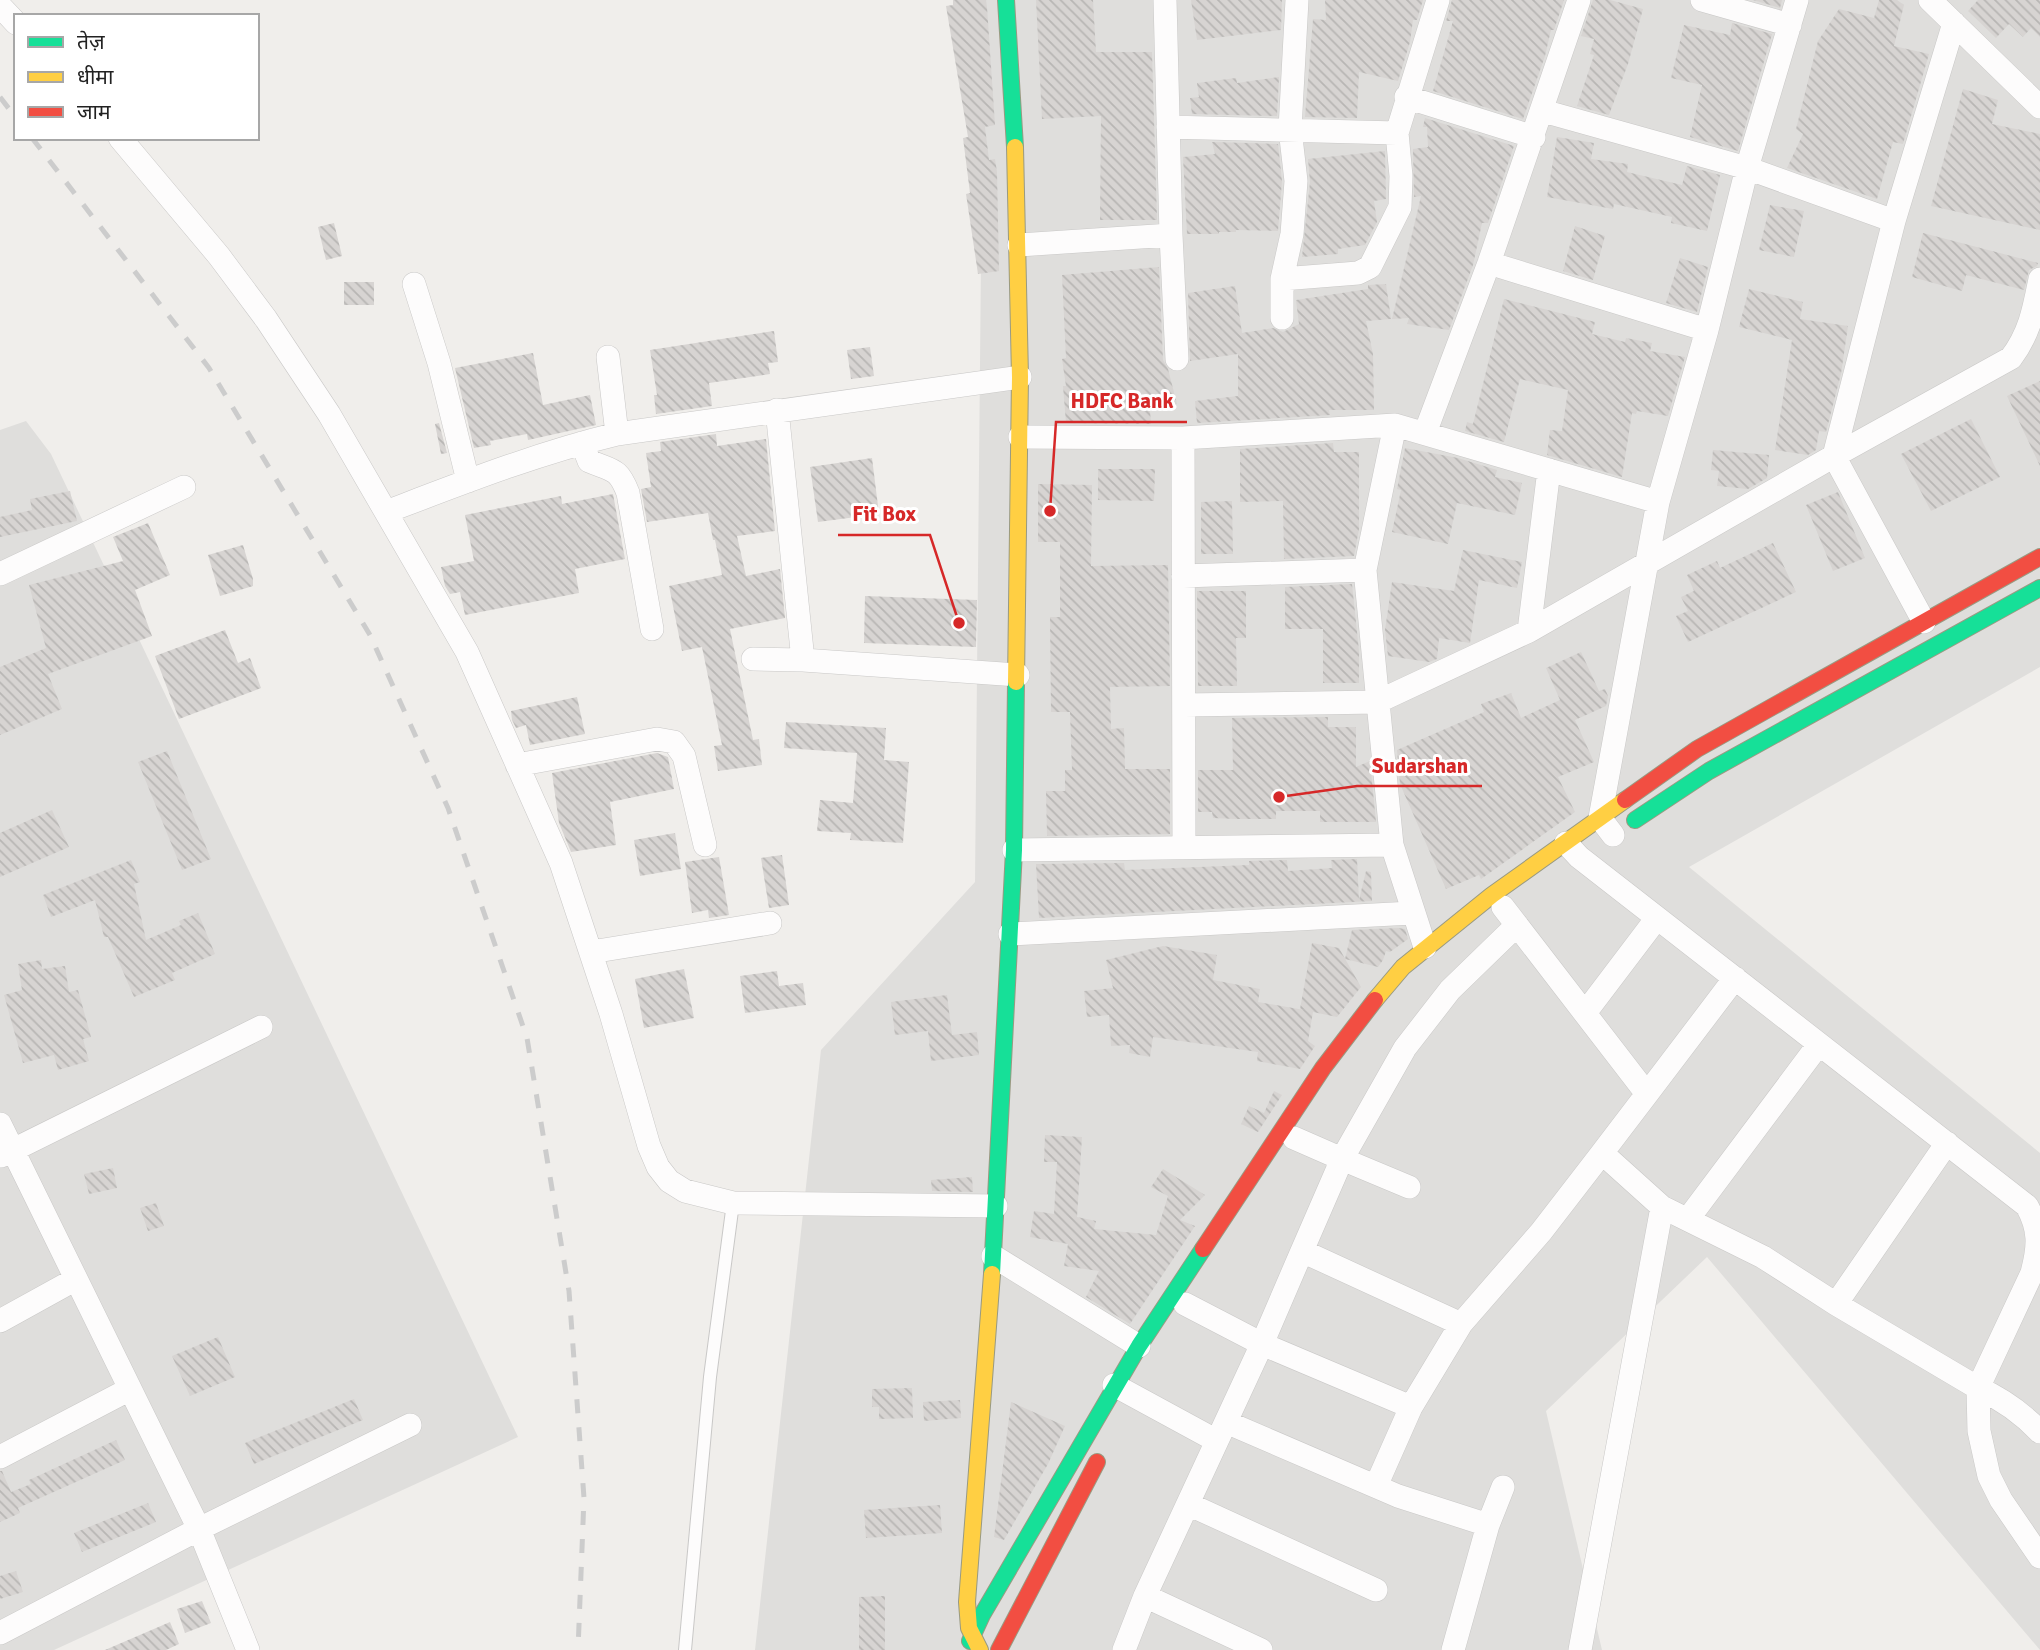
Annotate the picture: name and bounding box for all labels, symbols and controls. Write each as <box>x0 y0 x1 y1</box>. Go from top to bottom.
legend <box>14 14 259 140</box>
text: तेज़ <box>77 29 105 55</box>
text: धीमा <box>77 64 114 90</box>
text: जाम <box>77 99 111 125</box>
callout: HDFC Bank <box>1056 380 1187 422</box>
text: HDFC Bank <box>1070 388 1174 414</box>
callout: Fit Box <box>838 493 930 535</box>
text: Fit Box <box>852 501 917 527</box>
callout: Sudarshan <box>1357 744 1482 786</box>
text: Sudarshan <box>1372 753 1468 779</box>

